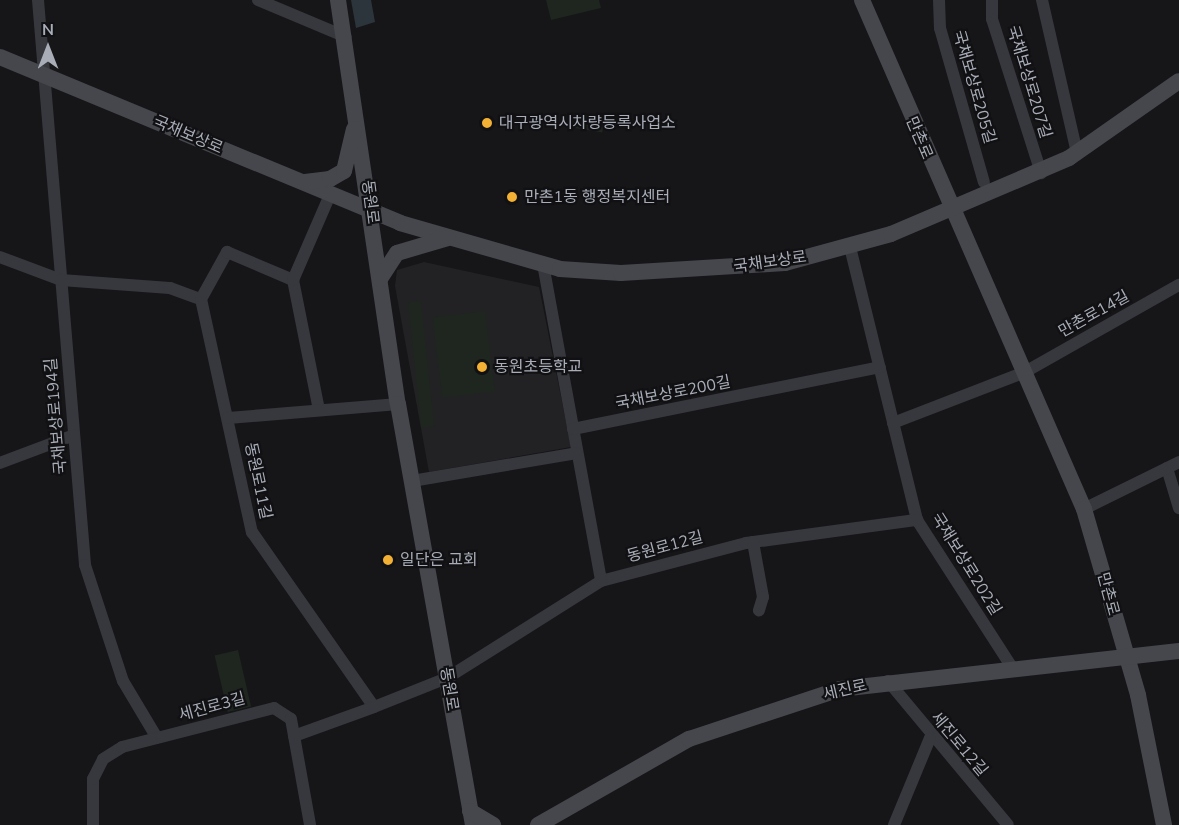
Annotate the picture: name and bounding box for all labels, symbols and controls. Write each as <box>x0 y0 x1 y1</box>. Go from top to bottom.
north arrow <box>18 18 78 78</box>
text: N <box>42 19 54 41</box>
street label: 국채보상로207길 <box>1003 23 1055 141</box>
street label: 국채보상로205길 <box>949 28 999 146</box>
street label: 국채보상로 <box>150 112 226 158</box>
place label: 대구광역시차량등록사업소 <box>499 113 676 133</box>
street label: 만촌로 <box>902 114 936 162</box>
marker: 대구광역시차량등록사업소 <box>480 116 494 130</box>
street label: 동원로 <box>358 179 382 225</box>
place label: 만촌1동 행정복지센터 <box>524 187 670 207</box>
marker: 만촌1동 행정복지센터 <box>505 190 519 204</box>
street label: 국채보상로 <box>732 247 808 277</box>
street label: 만촌로14길 <box>1055 287 1133 341</box>
street label: 국채보상로194길 <box>41 357 71 475</box>
place label: 동원초등학교 <box>494 357 582 377</box>
marker: 동원초등학교 <box>475 360 489 374</box>
street label: 국채보상로200길 <box>614 372 732 414</box>
street label: 동원로11길 <box>240 441 276 521</box>
street label: 국채보상로202길 <box>927 509 1005 619</box>
street label: 동원로12길 <box>625 528 705 566</box>
place label: 일단은 교회 <box>400 550 478 570</box>
marker: 일단은 교회 <box>381 553 395 567</box>
street label: 만촌로 <box>1093 570 1123 618</box>
street label: 동원로 <box>436 666 462 712</box>
street label: 세진로 <box>821 676 869 704</box>
street label: 세진로3길 <box>176 689 248 725</box>
street label: 세진로12길 <box>927 708 991 780</box>

